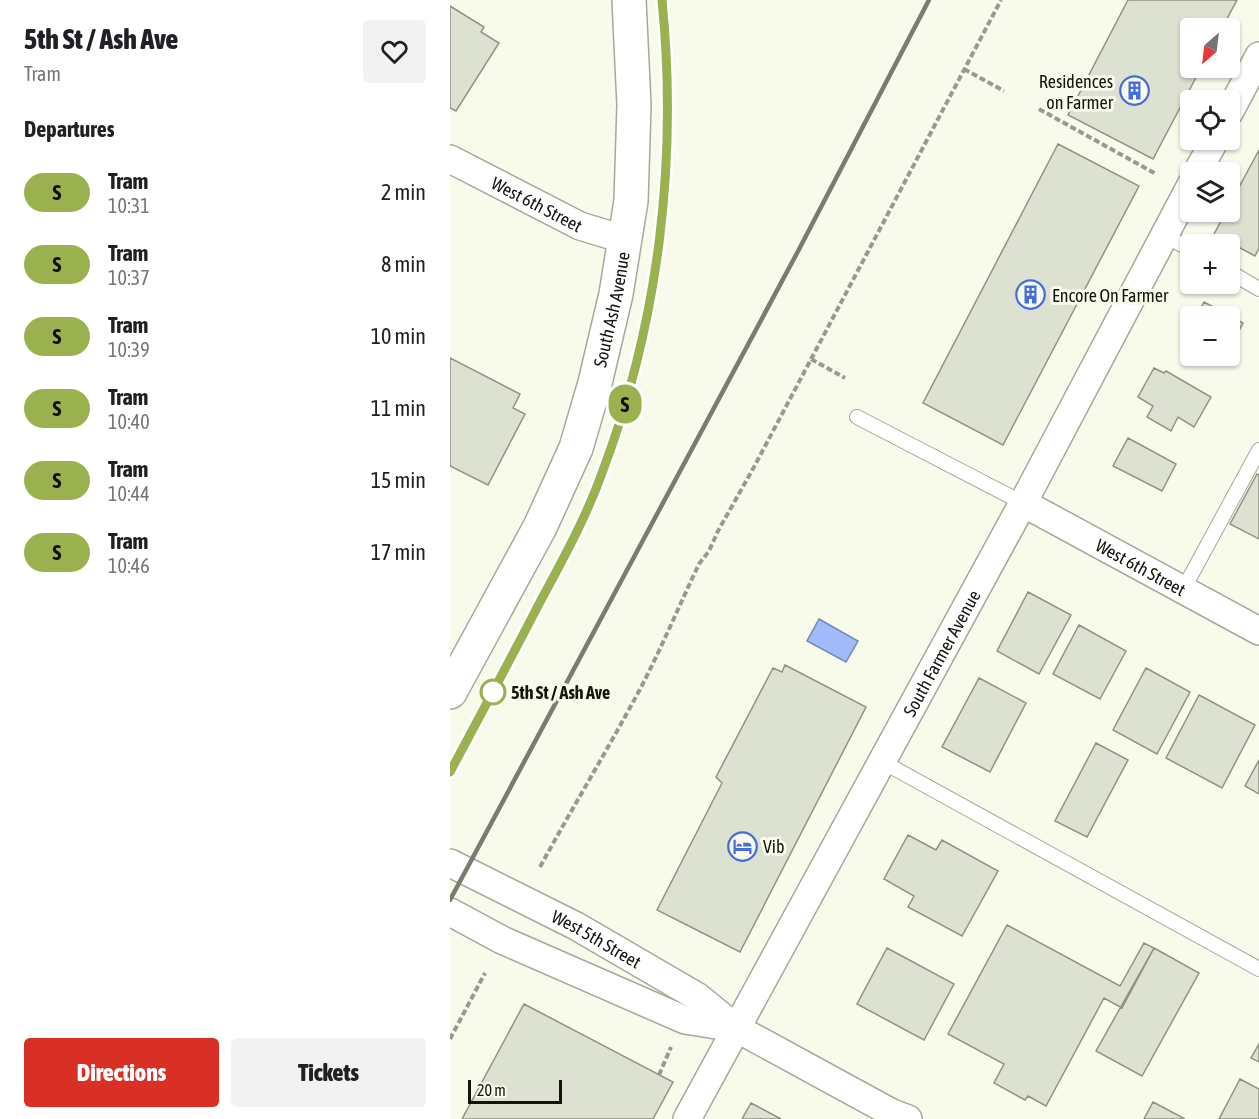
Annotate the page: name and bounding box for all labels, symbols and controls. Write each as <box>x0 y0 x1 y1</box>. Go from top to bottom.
north arrow <box>1180 18 1240 78</box>
map controls <box>1180 18 1240 366</box>
button: heart <box>363 20 426 83</box>
text: 5th St / Ash Ave <box>24 23 178 55</box>
text: Tram <box>24 62 61 85</box>
place label: Residences on Farmer <box>1039 71 1114 113</box>
building icon: Residences on Farmer <box>1118 75 1150 107</box>
button: locate <box>1180 90 1240 150</box>
text: Departures <box>24 116 114 142</box>
button: layers <box>1180 162 1240 222</box>
text: Tram <box>108 168 148 194</box>
street label: West 6th Street <box>488 172 586 236</box>
text: 2 min <box>381 179 426 205</box>
text: S <box>53 180 61 204</box>
text: 10:31 <box>108 194 150 217</box>
button: + <box>1180 234 1240 294</box>
text: Tram <box>108 240 148 266</box>
street label: South Ash Avenue <box>589 250 633 369</box>
text: 8 min <box>381 251 426 277</box>
text: S <box>53 252 61 276</box>
text: 10:37 <box>108 266 150 289</box>
building icon: Encore On Farmer <box>1015 279 1047 311</box>
place label: Encore On Farmer <box>1052 285 1169 306</box>
button: − <box>1180 306 1240 366</box>
text: Tram <box>108 312 148 338</box>
text: 10 min <box>371 323 426 349</box>
text: S <box>53 324 61 348</box>
text: 10:39 <box>108 338 150 361</box>
text: Tram <box>108 384 148 410</box>
line badge: S <box>606 384 645 424</box>
text: S <box>621 392 629 416</box>
text: 11 min <box>371 395 426 421</box>
text: S <box>53 396 61 420</box>
text: 10:40 <box>108 410 150 433</box>
text: Tram <box>108 456 148 482</box>
text: 15 min <box>371 467 426 493</box>
text: S <box>53 468 61 492</box>
text: 10:44 <box>108 482 150 505</box>
text: Tram <box>108 528 148 554</box>
street label: West 6th Street <box>1092 534 1189 600</box>
text: 17 min <box>371 539 426 565</box>
text: S <box>53 540 61 564</box>
text: 10:46 <box>108 554 150 577</box>
street label: South Farmer Avenue <box>898 586 984 720</box>
marker: 5th St / Ash Ave <box>480 679 506 705</box>
place label: 5th St / Ash Ave <box>511 682 610 703</box>
hotel icon: Vib <box>726 830 758 862</box>
place label: Vib <box>763 836 785 857</box>
street label: West 5th Street <box>549 905 645 972</box>
button: Directions <box>24 1038 219 1107</box>
button: Tickets <box>231 1038 426 1107</box>
scale bar <box>468 1077 562 1104</box>
text: 20 m <box>477 1081 506 1099</box>

